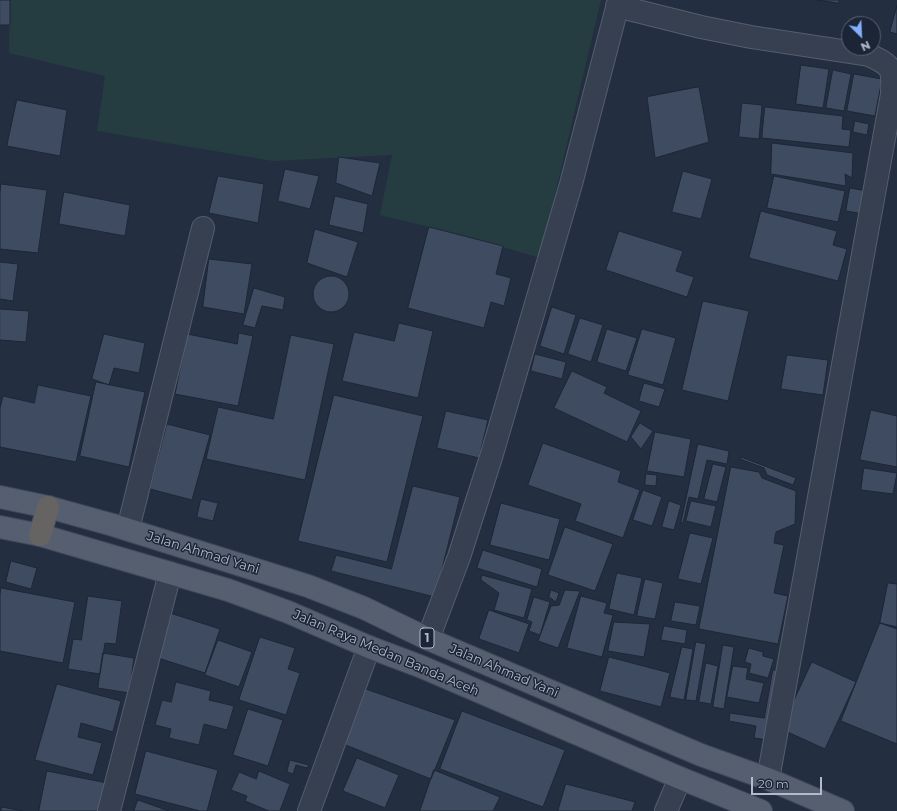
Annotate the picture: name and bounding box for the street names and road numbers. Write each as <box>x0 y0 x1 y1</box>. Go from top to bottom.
street label: Jalan Ahmad Yani <box>145 528 261 578</box>
street label: Jalan Raya Medan Banda Aceh <box>291 607 481 699</box>
road number: 1 <box>420 628 434 648</box>
street label: Jalan Ahmad Yani <box>447 641 561 701</box>

